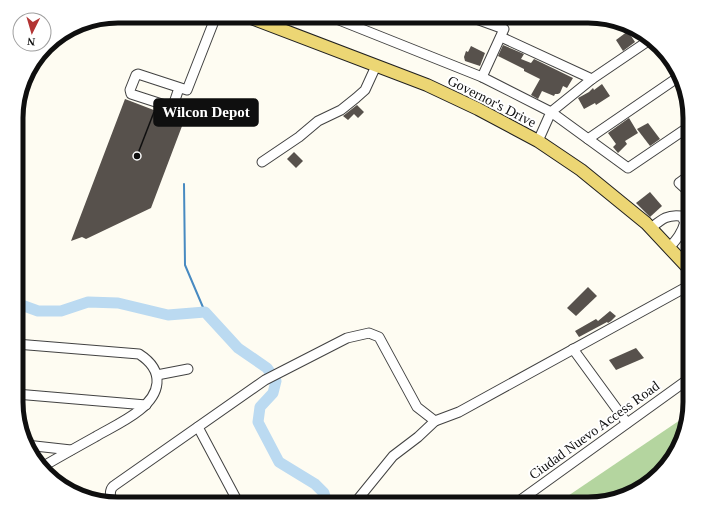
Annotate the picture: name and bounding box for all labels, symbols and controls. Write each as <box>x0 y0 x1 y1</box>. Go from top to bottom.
north arrow <box>12 12 52 52</box>
text: N <box>27 36 36 48</box>
street label: Governor's Drive <box>445 73 538 130</box>
callout: Wilcon Depot <box>154 99 258 126</box>
text: Wilcon Depot <box>162 104 250 120</box>
street label: Ciudad Nuevo Access Road <box>526 378 662 483</box>

